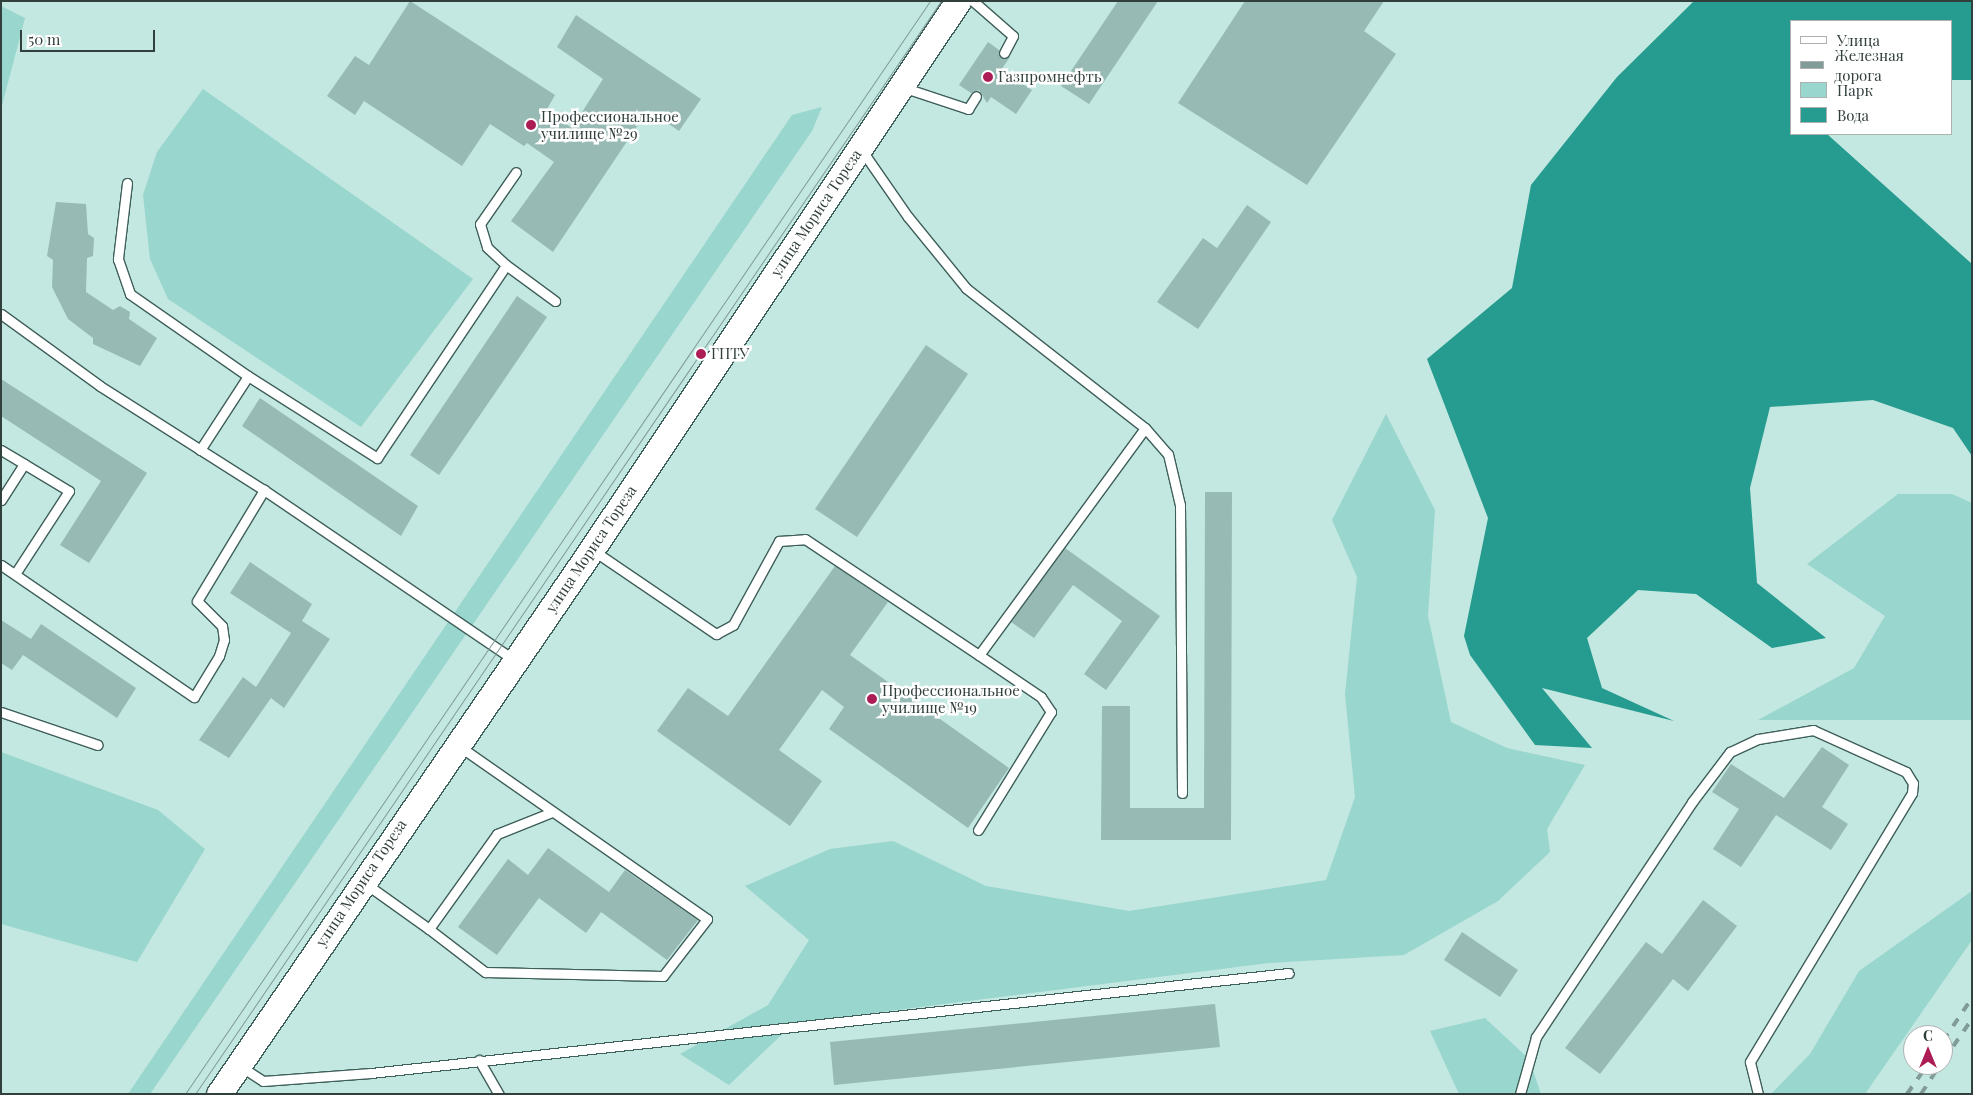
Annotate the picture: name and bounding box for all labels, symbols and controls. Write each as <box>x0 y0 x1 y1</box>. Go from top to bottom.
scale bar <box>22 20 158 52</box>
legend <box>1790 20 1953 135</box>
text: 50 m <box>28 29 60 49</box>
text: Улица <box>1837 30 1880 50</box>
text: Железная дорога <box>1834 45 1904 85</box>
place label: Газпромнефть <box>998 68 1102 86</box>
marker: Газпромнефть <box>982 71 994 83</box>
text: Парк <box>1837 80 1873 100</box>
text: Вода <box>1837 105 1869 125</box>
place label: Профессиональное училище №29 <box>541 107 679 142</box>
marker: Профессиональное училище №29 <box>525 119 537 131</box>
street label: улица Мориса Тореза <box>767 146 865 280</box>
place label: ГПТУ <box>711 345 749 363</box>
marker: ГПТУ <box>695 348 707 360</box>
street label: улица Мориса Тореза <box>542 482 640 616</box>
place label: Профессиональное училище №19 <box>882 681 1020 716</box>
marker: Профессиональное училище №19 <box>866 693 878 705</box>
street label: улица Мориса Тореза <box>312 816 410 950</box>
north arrow <box>1903 1025 1953 1075</box>
text: С <box>1923 1026 1933 1045</box>

